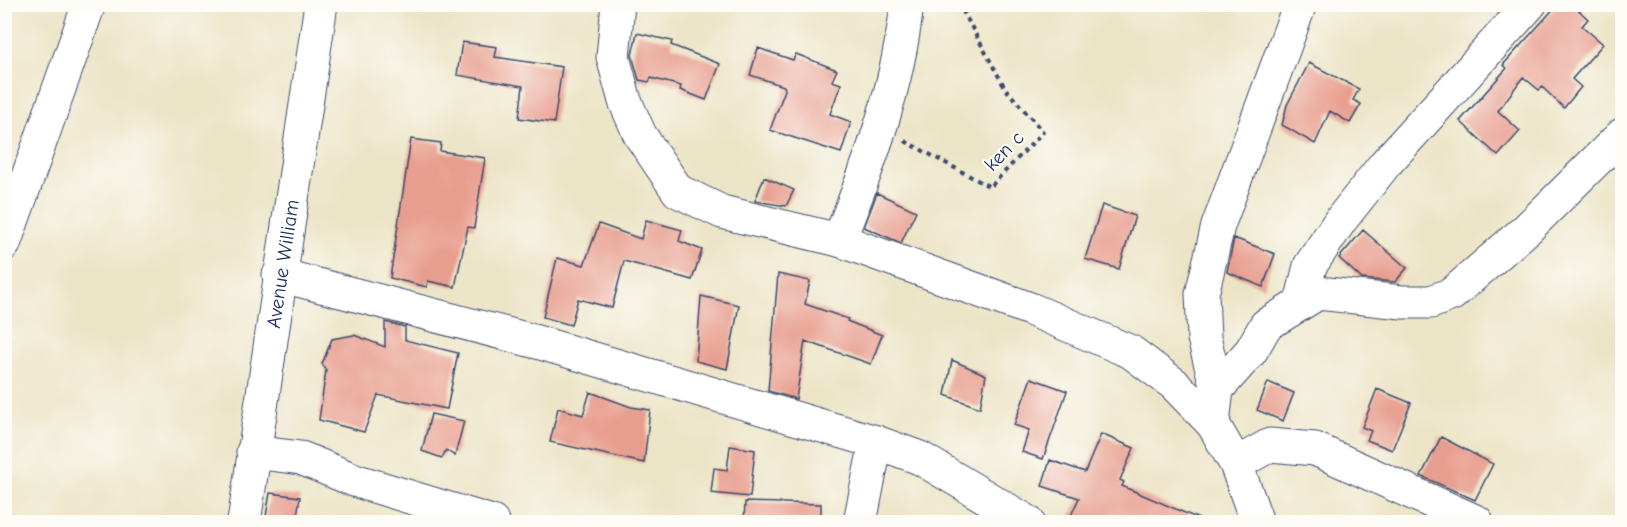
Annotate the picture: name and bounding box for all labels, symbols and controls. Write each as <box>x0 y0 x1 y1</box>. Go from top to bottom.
street label: ken c <box>980 126 1029 176</box>
street label: Avenue William <box>261 198 303 330</box>

